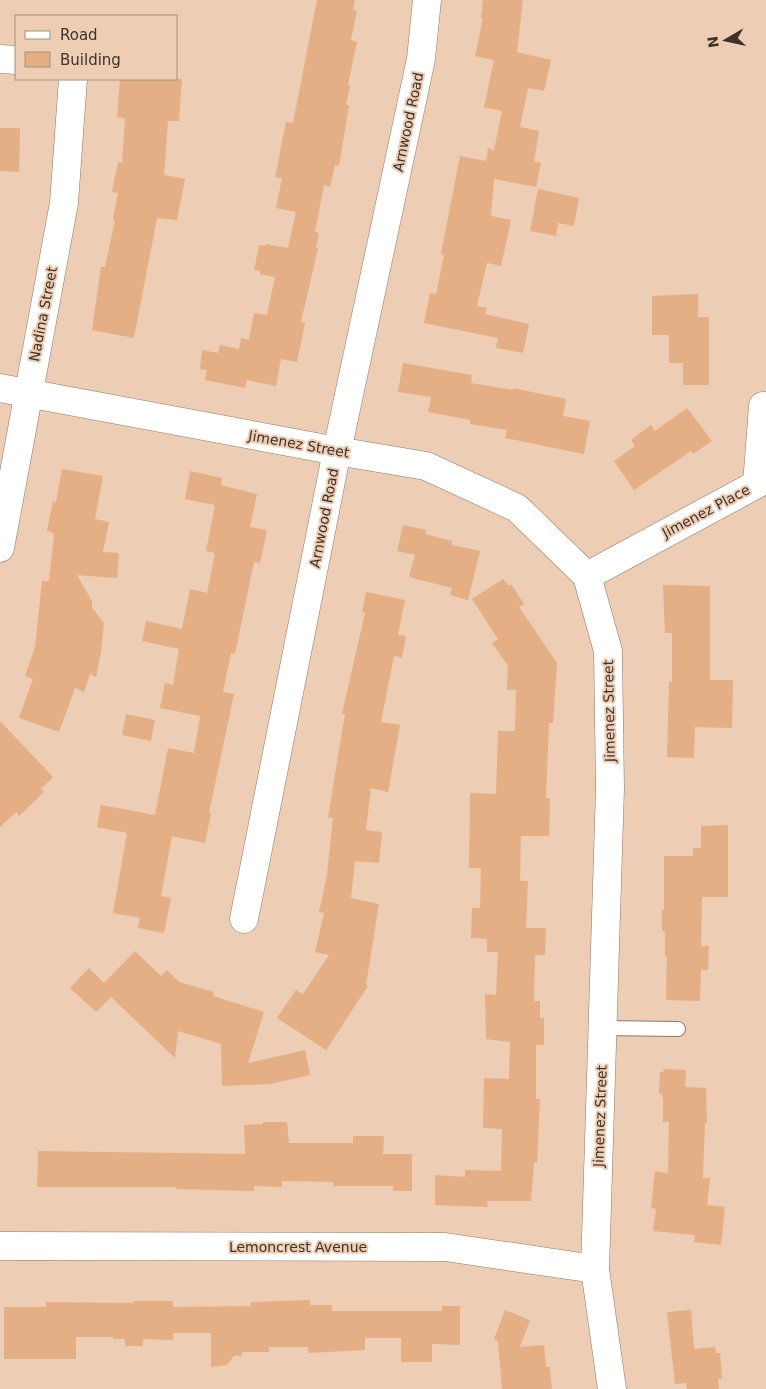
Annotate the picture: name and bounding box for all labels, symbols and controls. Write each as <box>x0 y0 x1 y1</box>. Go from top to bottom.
legend <box>15 15 178 80</box>
north arrow <box>701 15 751 65</box>
text: Road <box>60 26 98 44</box>
text: N <box>704 35 722 49</box>
text: Building <box>60 51 121 69</box>
street label: Arnwood Road <box>390 71 426 173</box>
street label: Nadina Street <box>26 265 60 363</box>
street label: Jimenez Street <box>246 427 351 461</box>
street label: Arnwood Road <box>307 467 341 569</box>
street label: Jimenez Place <box>659 481 752 541</box>
street label: Jimenez Street <box>600 659 618 763</box>
street label: Jimenez Street <box>590 1064 610 1168</box>
street label: Lemoncrest Avenue <box>229 1239 367 1255</box>

